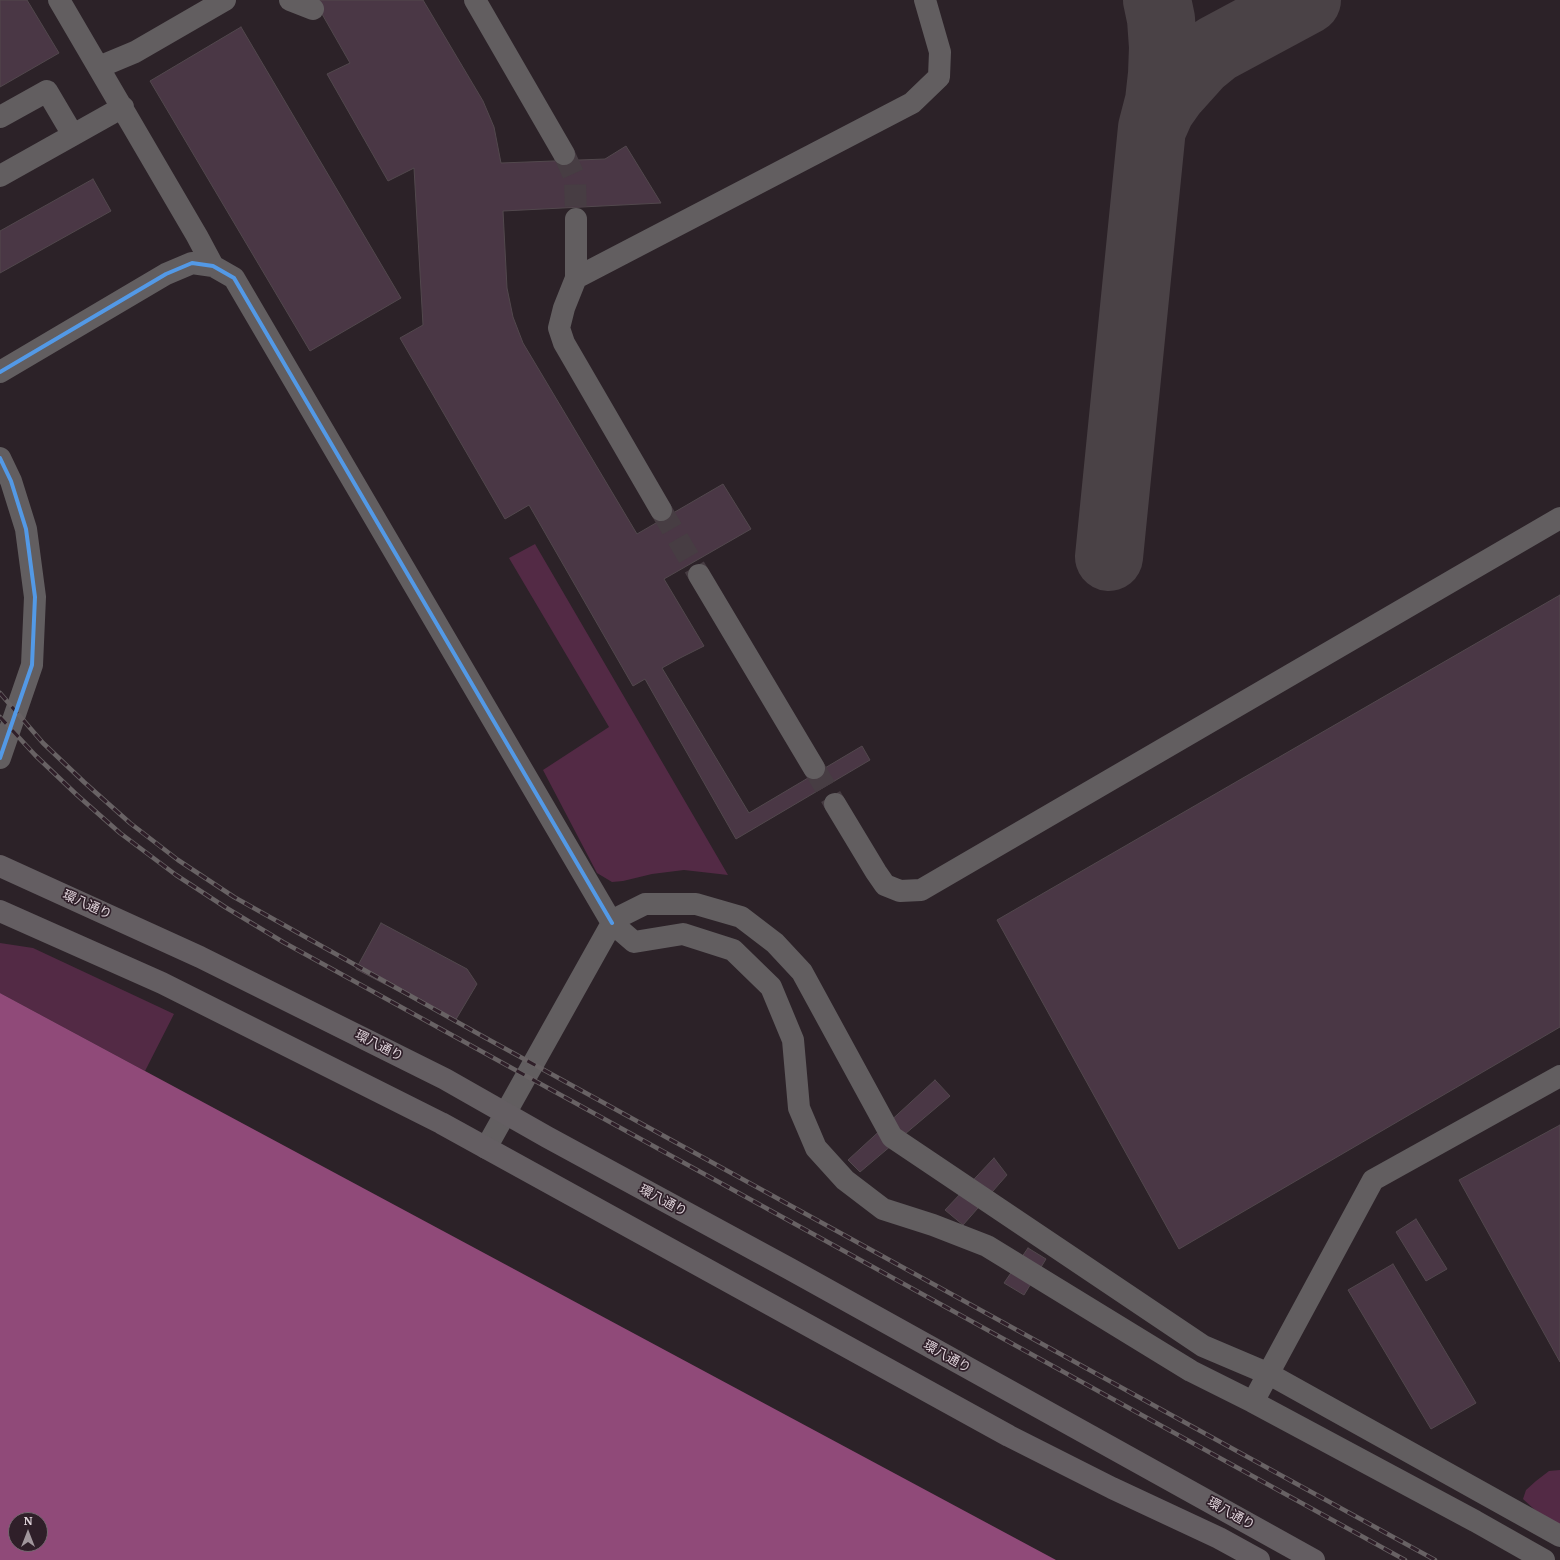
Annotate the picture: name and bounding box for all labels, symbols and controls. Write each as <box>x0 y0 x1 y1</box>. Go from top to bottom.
street label: 環八通り <box>60 887 114 923</box>
street label: 環八通り <box>352 1027 406 1065</box>
street label: 環八通り <box>636 1182 690 1220</box>
street label: 環八通り <box>920 1338 974 1376</box>
street label: 環八通り <box>1204 1495 1258 1533</box>
north arrow <box>8 1512 48 1552</box>
text: N <box>24 1514 32 1528</box>

